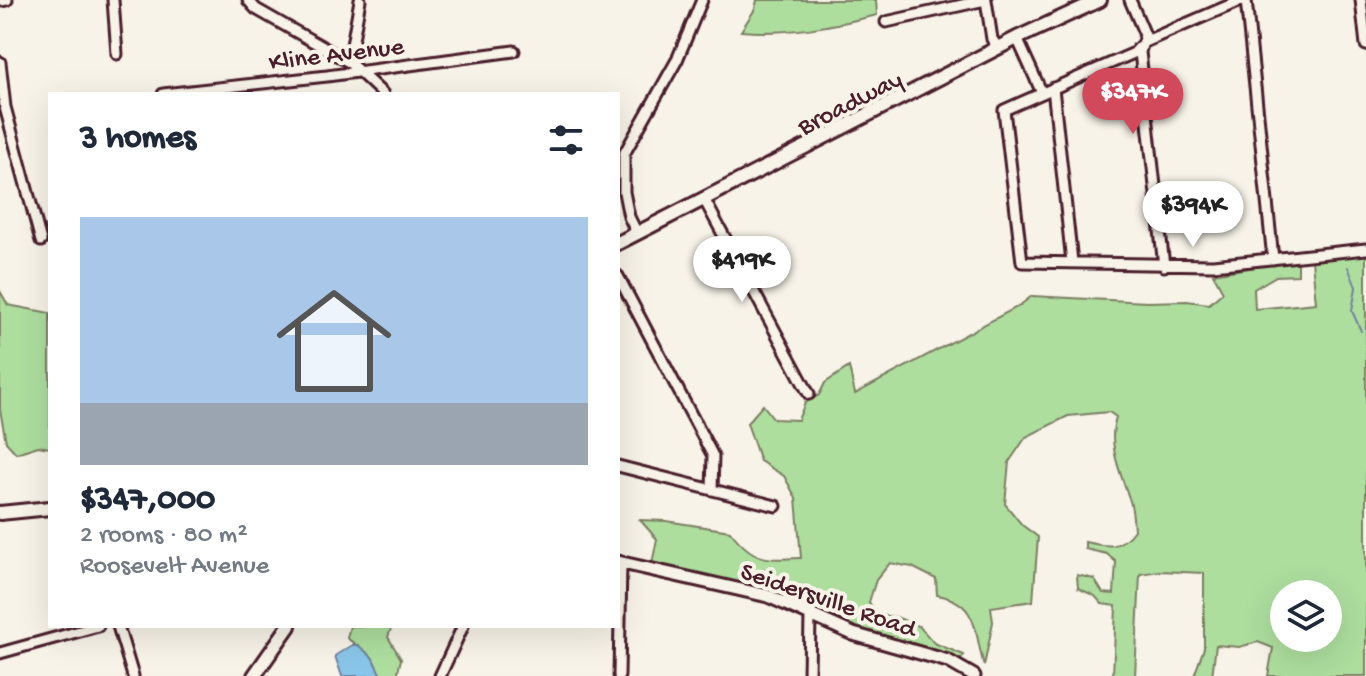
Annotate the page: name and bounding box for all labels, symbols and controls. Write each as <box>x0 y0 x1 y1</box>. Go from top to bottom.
street label: Kline Avenue <box>267 33 406 80</box>
street label: Broadway <box>793 65 909 145</box>
pin: $347K <box>1077 68 1189 136</box>
text: $347K <box>1100 78 1166 109</box>
icon: filters <box>544 118 588 162</box>
text: 3 homes <box>80 120 196 160</box>
pin: $394K <box>1137 181 1249 249</box>
text: $394K <box>1161 191 1225 222</box>
pin: $419K <box>686 236 798 304</box>
text: $419K <box>711 246 773 277</box>
icon: home <box>262 269 406 413</box>
text: $347,000 <box>80 481 215 521</box>
text: 2 rooms · 80 m² <box>80 521 248 552</box>
text: Roosevelt Avenue <box>80 552 269 583</box>
street label: Seidersville Road <box>736 558 921 647</box>
map controls <box>1270 580 1342 652</box>
button: layers <box>1270 580 1342 652</box>

